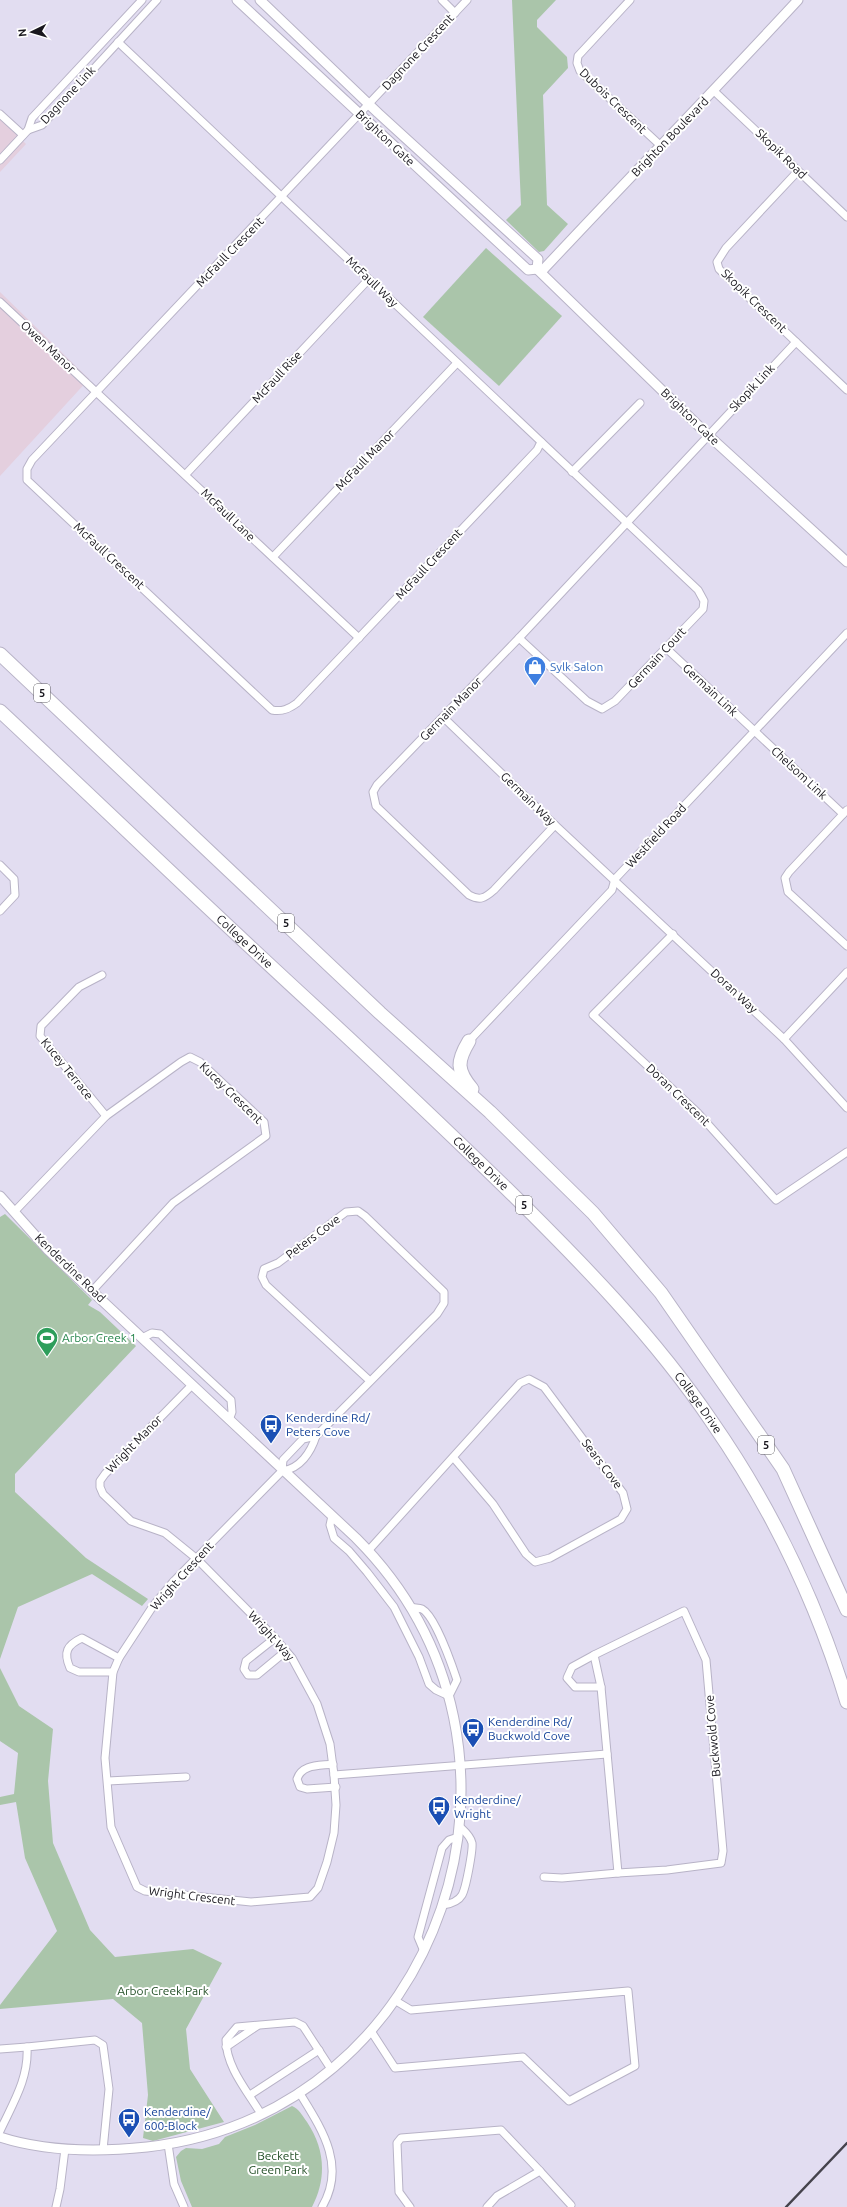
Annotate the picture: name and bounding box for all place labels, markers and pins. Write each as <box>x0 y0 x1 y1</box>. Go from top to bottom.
shop icon: Sylk Salon <box>522 654 548 687</box>
place label: Sylk Salon <box>550 660 603 673</box>
sports icon: Arbor Creek 1 <box>34 1325 60 1358</box>
place label: Arbor Creek 1 <box>62 1331 136 1344</box>
place label: Kenderdine Rd/ Peters Cove <box>286 1411 370 1438</box>
bus stop icon: Kenderdine Rd/ Peters Cove <box>258 1412 284 1445</box>
place label: Kenderdine Rd/ Buckwold Cove <box>488 1715 572 1742</box>
bus stop icon: Kenderdine Rd/ Buckwold Cove <box>460 1716 486 1749</box>
place label: Kenderdine/ Wright <box>454 1793 521 1820</box>
bus stop icon: Kenderdine/ Wright <box>426 1794 452 1827</box>
place label: Kenderdine/ 600-Block <box>144 2105 211 2132</box>
bus stop icon: Kenderdine/ 600-Block <box>116 2106 142 2139</box>

